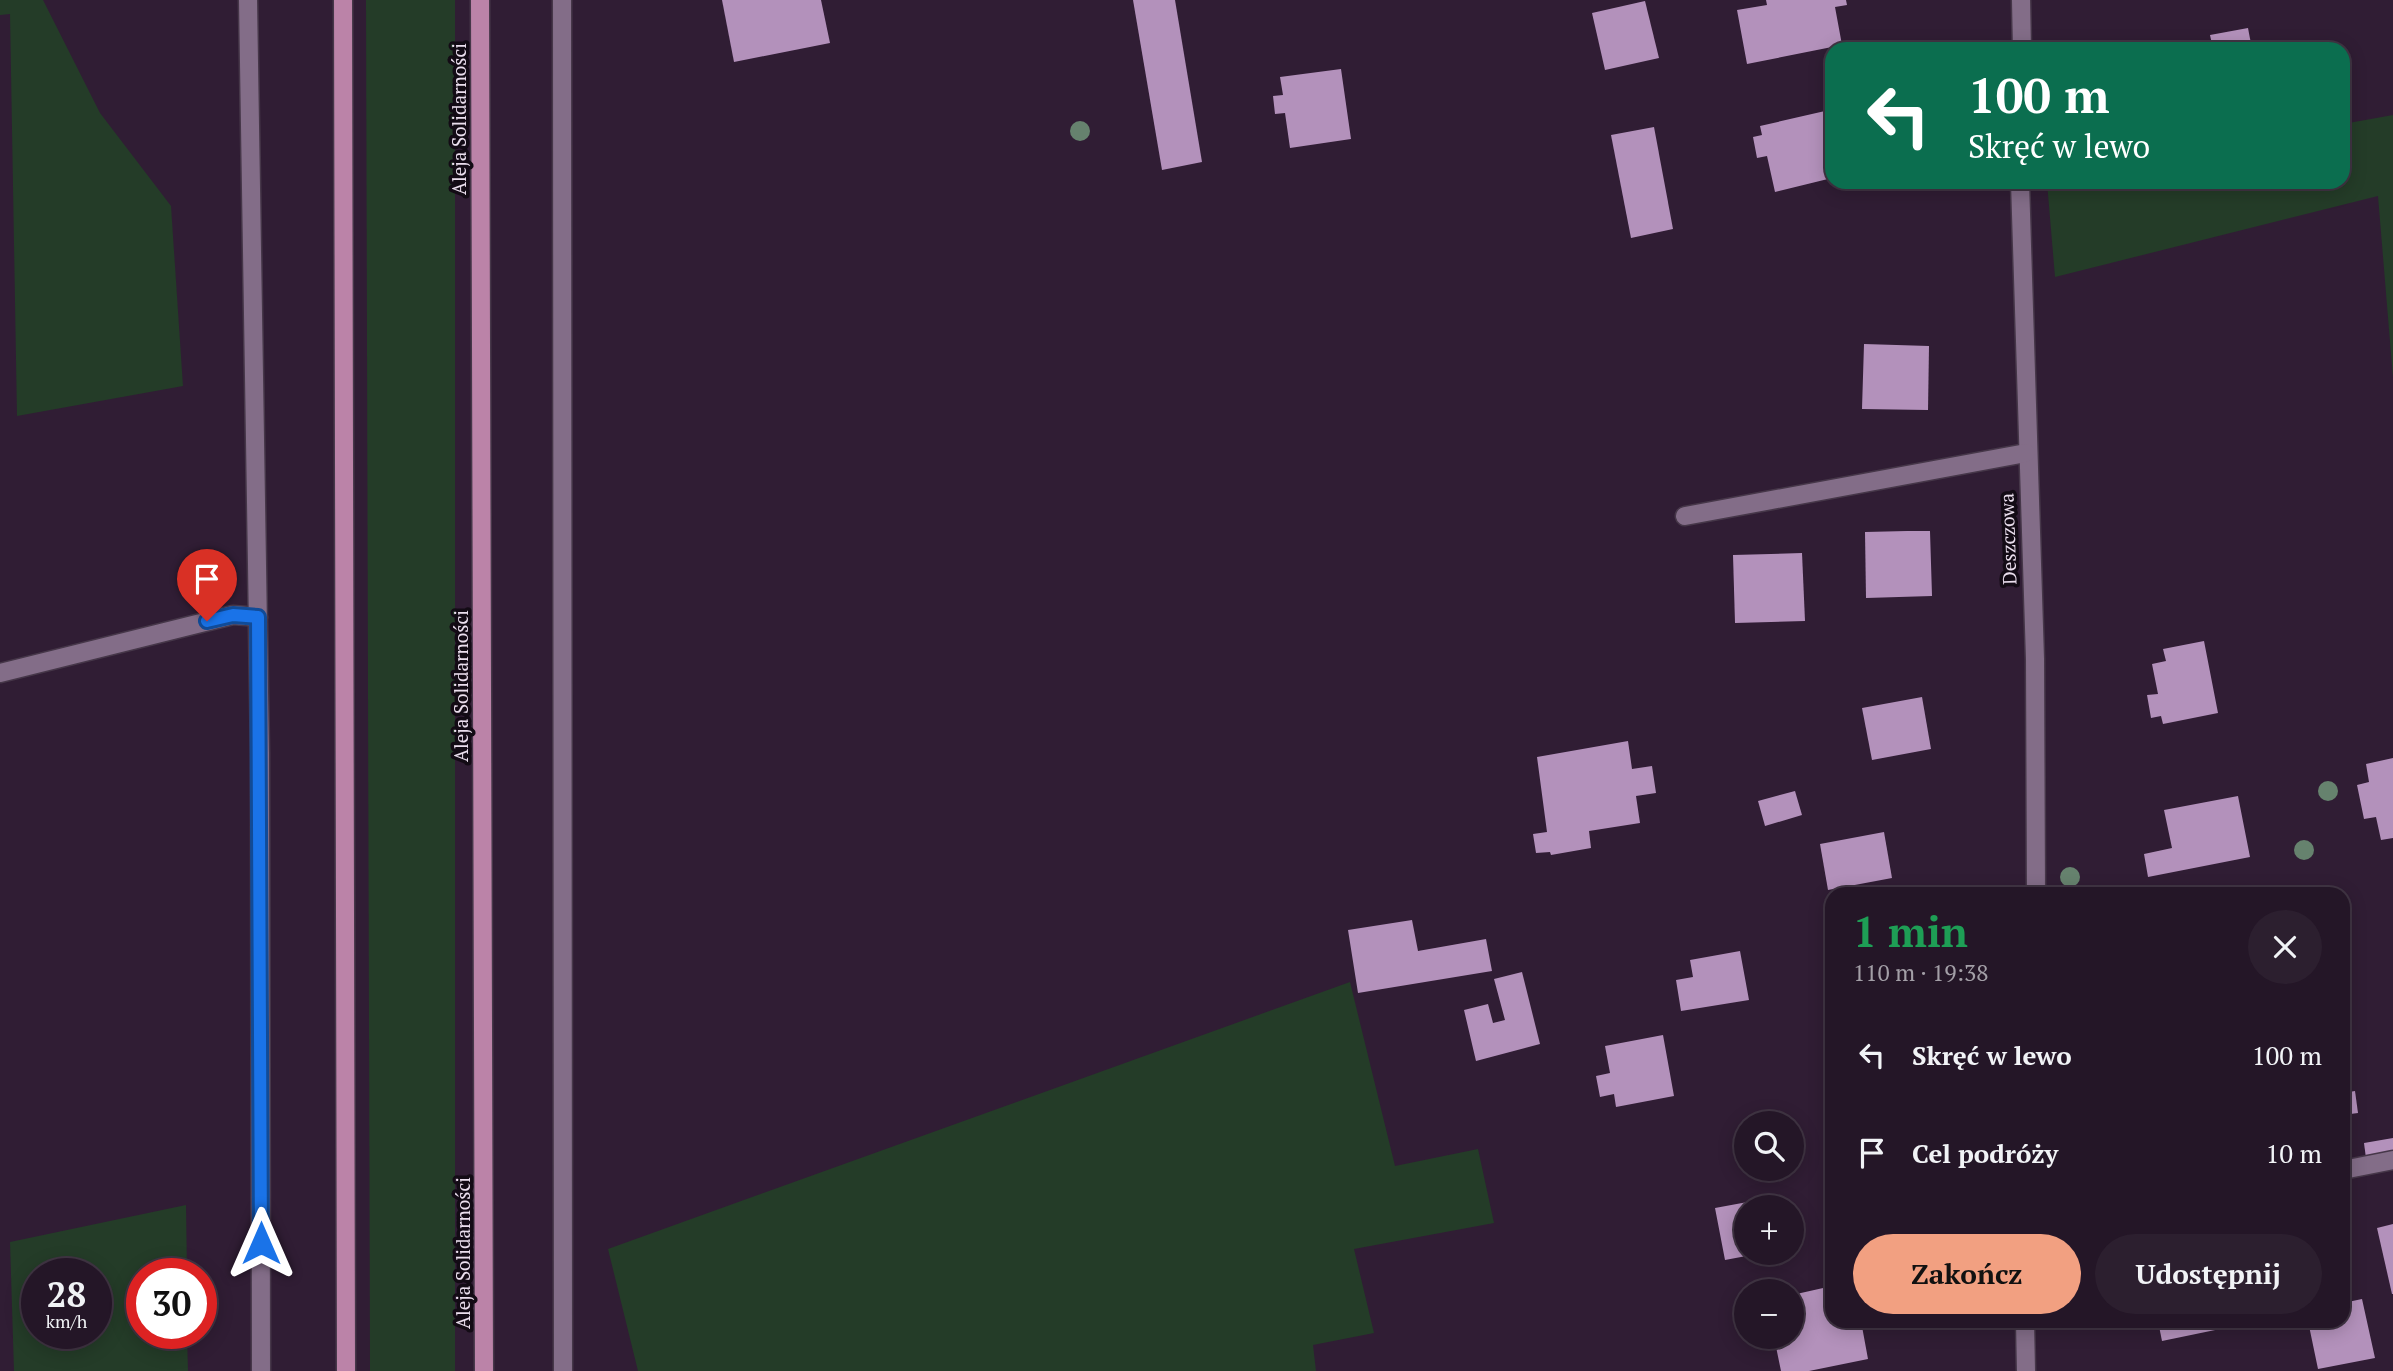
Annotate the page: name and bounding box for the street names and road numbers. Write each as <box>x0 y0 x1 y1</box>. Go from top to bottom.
street label: Aleja Solidarności <box>446 43 471 195</box>
street label: Deszczowa <box>1993 492 2022 585</box>
street label: Aleja Solidarności <box>448 610 473 762</box>
street label: Aleja Solidarności <box>450 1177 475 1329</box>

